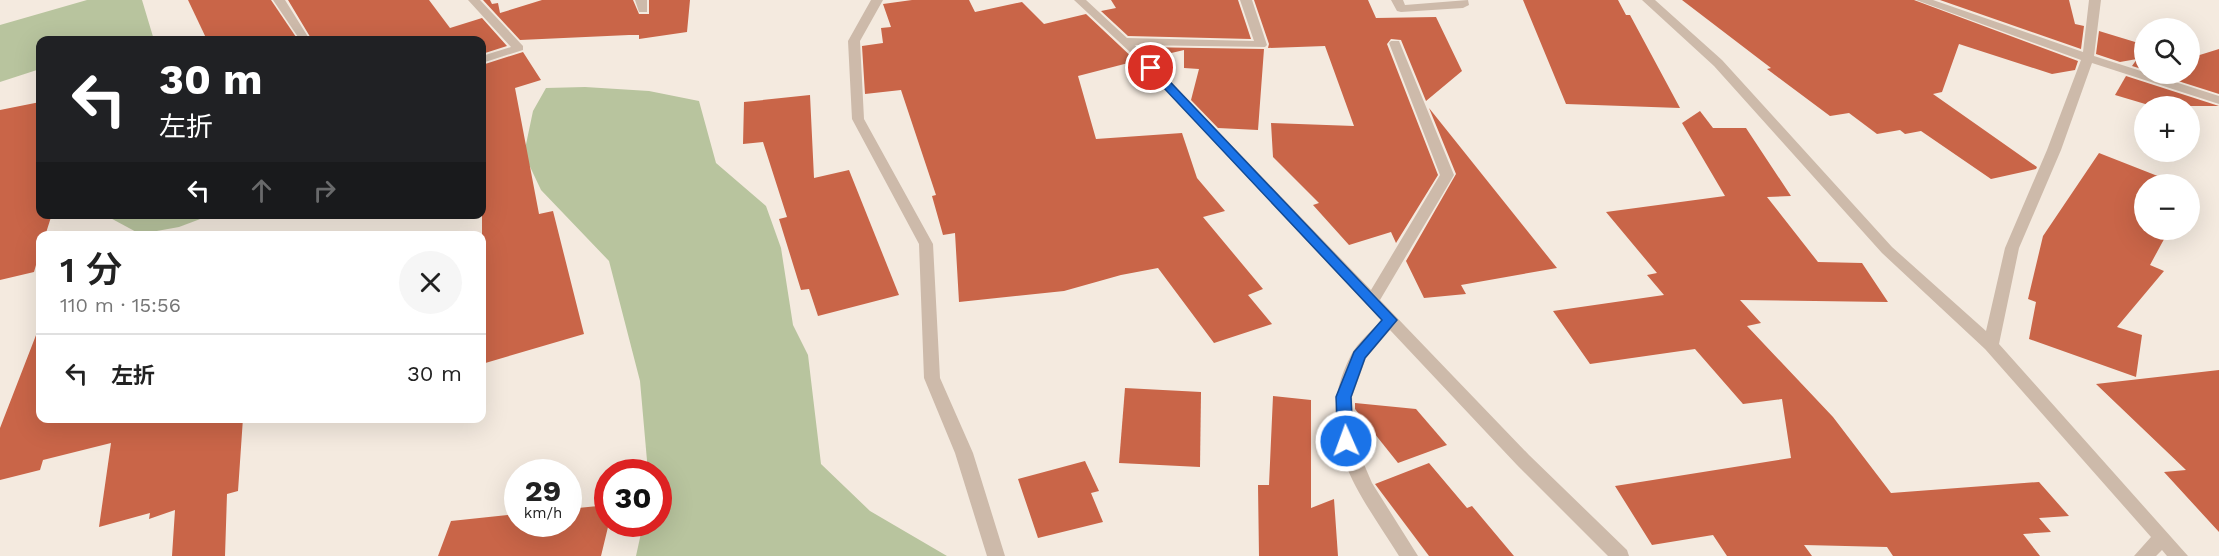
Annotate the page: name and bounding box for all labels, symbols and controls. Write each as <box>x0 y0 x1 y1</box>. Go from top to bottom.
map controls <box>2134 18 2200 240</box>
button: search <box>2134 18 2200 84</box>
pin <box>1125 42 1176 93</box>
icon: arrive <box>1134 51 1167 84</box>
text: 30 m <box>159 55 263 104</box>
icon: left <box>60 60 138 138</box>
button: + <box>2134 96 2200 162</box>
text: 左折 <box>159 111 213 143</box>
icon: left <box>182 174 215 207</box>
icon: ahead <box>245 174 278 207</box>
icon: right <box>308 174 341 207</box>
button: − <box>2134 174 2200 240</box>
text: 1 分 <box>60 249 122 291</box>
button: close <box>399 251 462 314</box>
text: 110 m · 15:56 <box>60 293 181 317</box>
icon: left <box>60 357 93 390</box>
text: 30 m <box>407 361 462 386</box>
text: 左折 <box>111 363 155 388</box>
position arrow <box>1314 409 1378 473</box>
speed limit sign: 30 <box>594 459 672 537</box>
text: 29 <box>525 473 561 508</box>
text: km/h <box>524 504 562 522</box>

